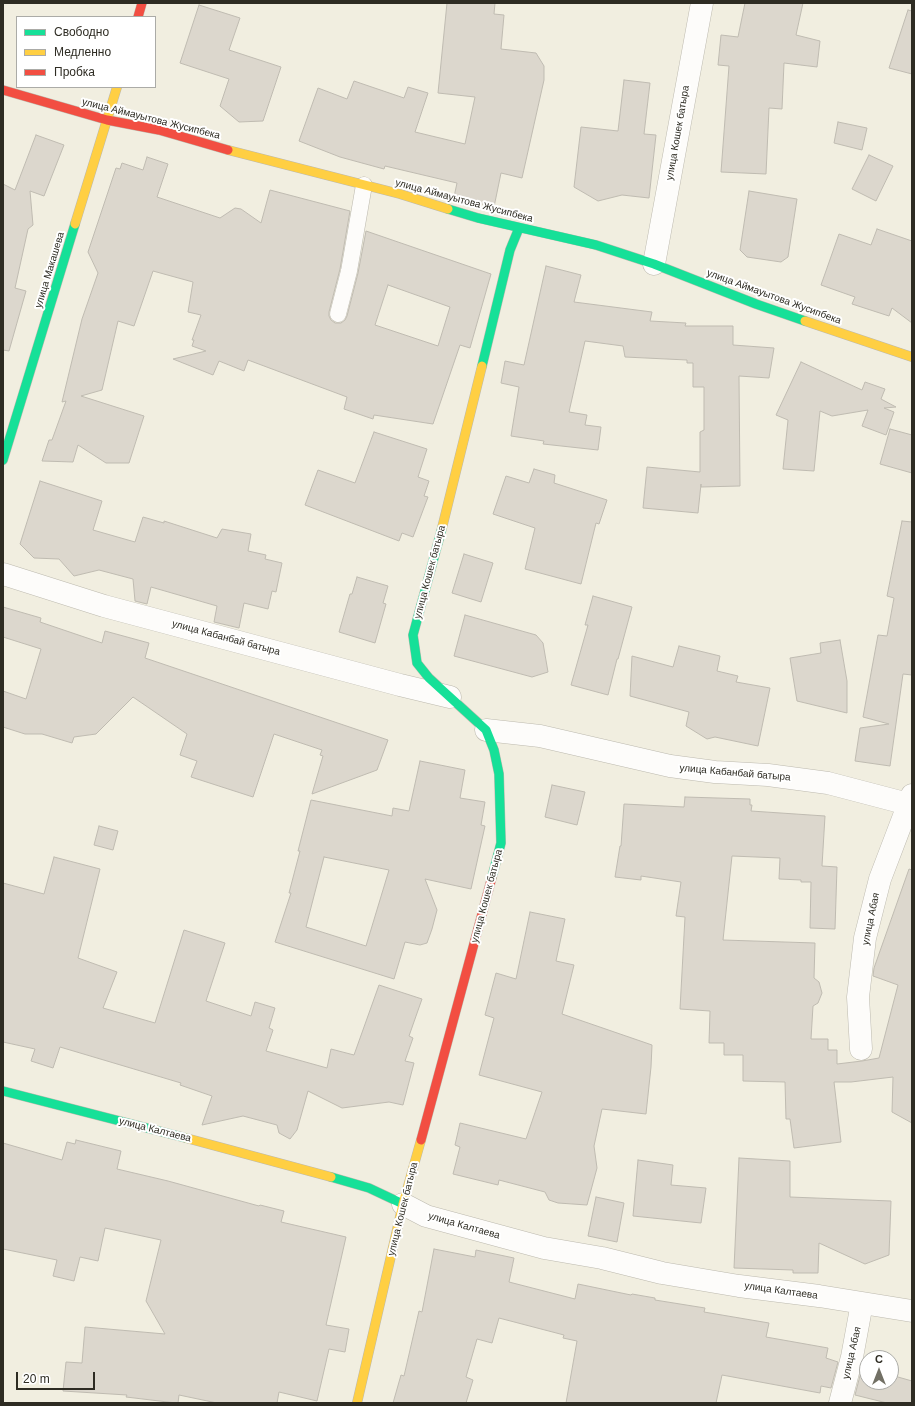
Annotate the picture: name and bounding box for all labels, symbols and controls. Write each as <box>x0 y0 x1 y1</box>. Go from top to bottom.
legend <box>16 16 156 88</box>
text: Свободно <box>54 25 109 39</box>
text: Медленно <box>54 45 111 59</box>
text: Пробка <box>54 65 95 79</box>
street label: улица Кошек батыра <box>664 85 692 181</box>
street label: улица Аймауытова Жусипбека <box>81 96 221 142</box>
street label: улица Аймауытова Жусипбека <box>394 177 534 225</box>
street label: улица Макашева <box>33 231 67 309</box>
street label: улица Аймауытова Жусипбека <box>705 267 843 327</box>
street label: улица Кошек батыра <box>412 524 448 620</box>
street label: улица Кабанбай батыра <box>171 618 281 658</box>
street label: улица Кабанбай батыра <box>679 762 791 784</box>
street label: улица Кошек батыра <box>469 848 505 944</box>
street label: улица Абая <box>860 892 882 946</box>
street label: улица Калтаева <box>118 1115 192 1145</box>
street label: улица Кошек батыра <box>386 1161 420 1257</box>
street label: улица Калтаева <box>427 1210 501 1242</box>
street label: улица Калтаева <box>744 1280 818 1302</box>
street label: улица Абая <box>840 1326 864 1380</box>
north arrow <box>859 1350 899 1390</box>
text: С <box>875 1353 883 1365</box>
scale bar <box>18 1364 97 1390</box>
text: 20 m <box>23 1372 50 1386</box>

